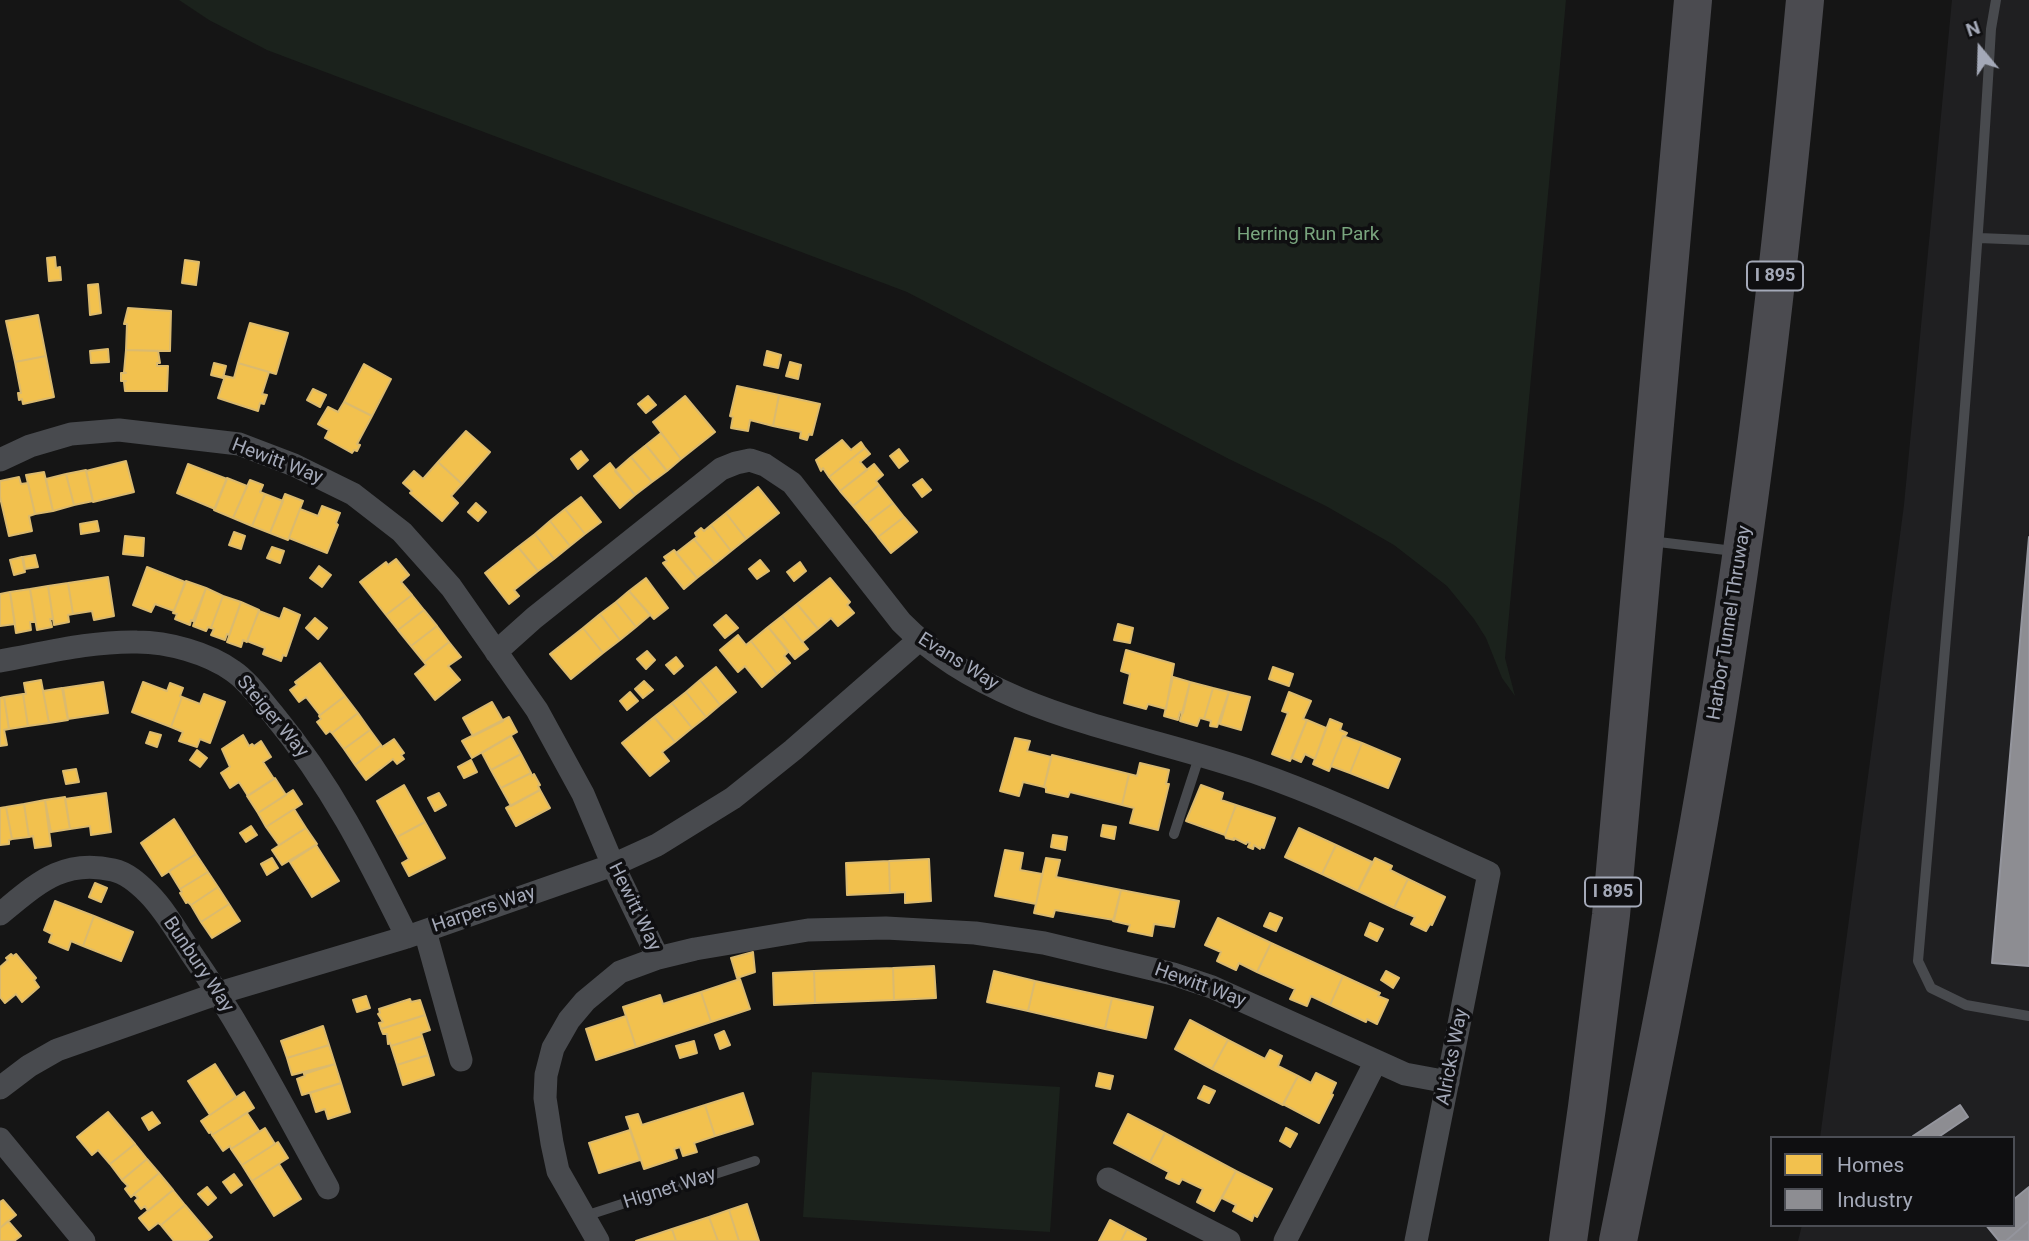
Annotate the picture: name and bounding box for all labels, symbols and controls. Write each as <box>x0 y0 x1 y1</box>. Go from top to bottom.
north arrow <box>1945 14 2015 84</box>
text: N <box>1963 16 1983 42</box>
park label: Herring Run Park <box>1237 224 1379 246</box>
road number: I 895 <box>1747 262 1803 290</box>
street label: Hewitt Way <box>228 434 326 490</box>
street label: Harbor Tunnel Thruway <box>1703 524 1757 722</box>
street label: Evans Way <box>913 628 1003 696</box>
street label: Steiger Way <box>231 671 313 763</box>
street label: Hewitt Way <box>603 859 665 955</box>
road number: I 895 <box>1585 878 1641 906</box>
street label: Harpers Way <box>429 882 539 938</box>
street label: Bunbury Way <box>158 913 238 1017</box>
street label: Hewitt Way <box>1151 959 1249 1013</box>
street label: Alricks Way <box>1432 1007 1474 1107</box>
legend <box>1770 1136 2015 1227</box>
text: Homes <box>1837 1153 1904 1177</box>
street label: Hignet Way <box>621 1163 719 1215</box>
text: Industry <box>1837 1188 1913 1212</box>

